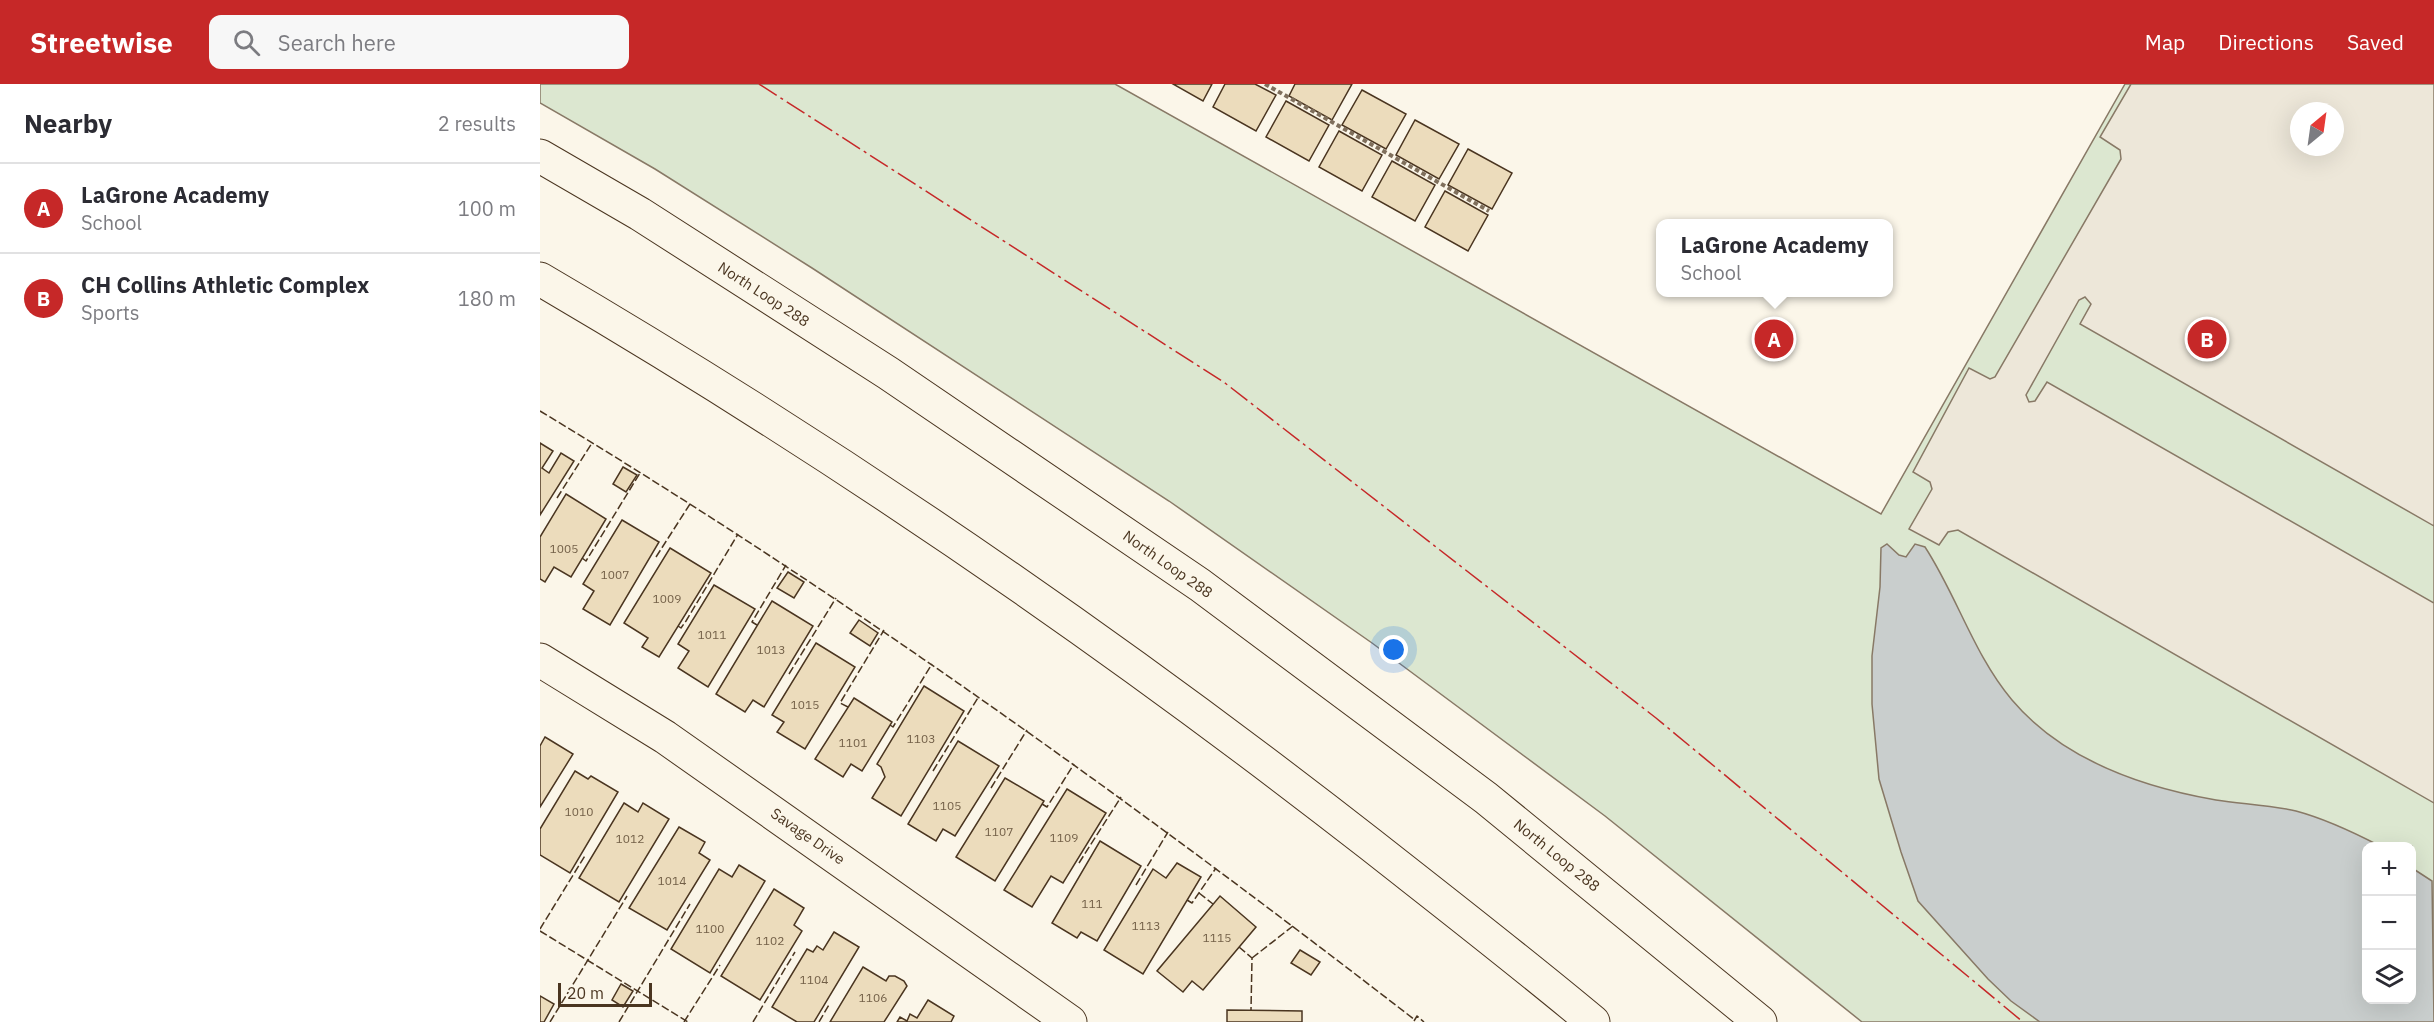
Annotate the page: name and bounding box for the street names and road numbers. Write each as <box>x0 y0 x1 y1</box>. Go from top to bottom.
street label: North Loop 288 <box>715 257 813 331</box>
street label: North Loop 288 <box>1119 526 1217 602</box>
street label: Savage Drive <box>767 803 849 869</box>
street label: North Loop 288 <box>1510 814 1604 896</box>

